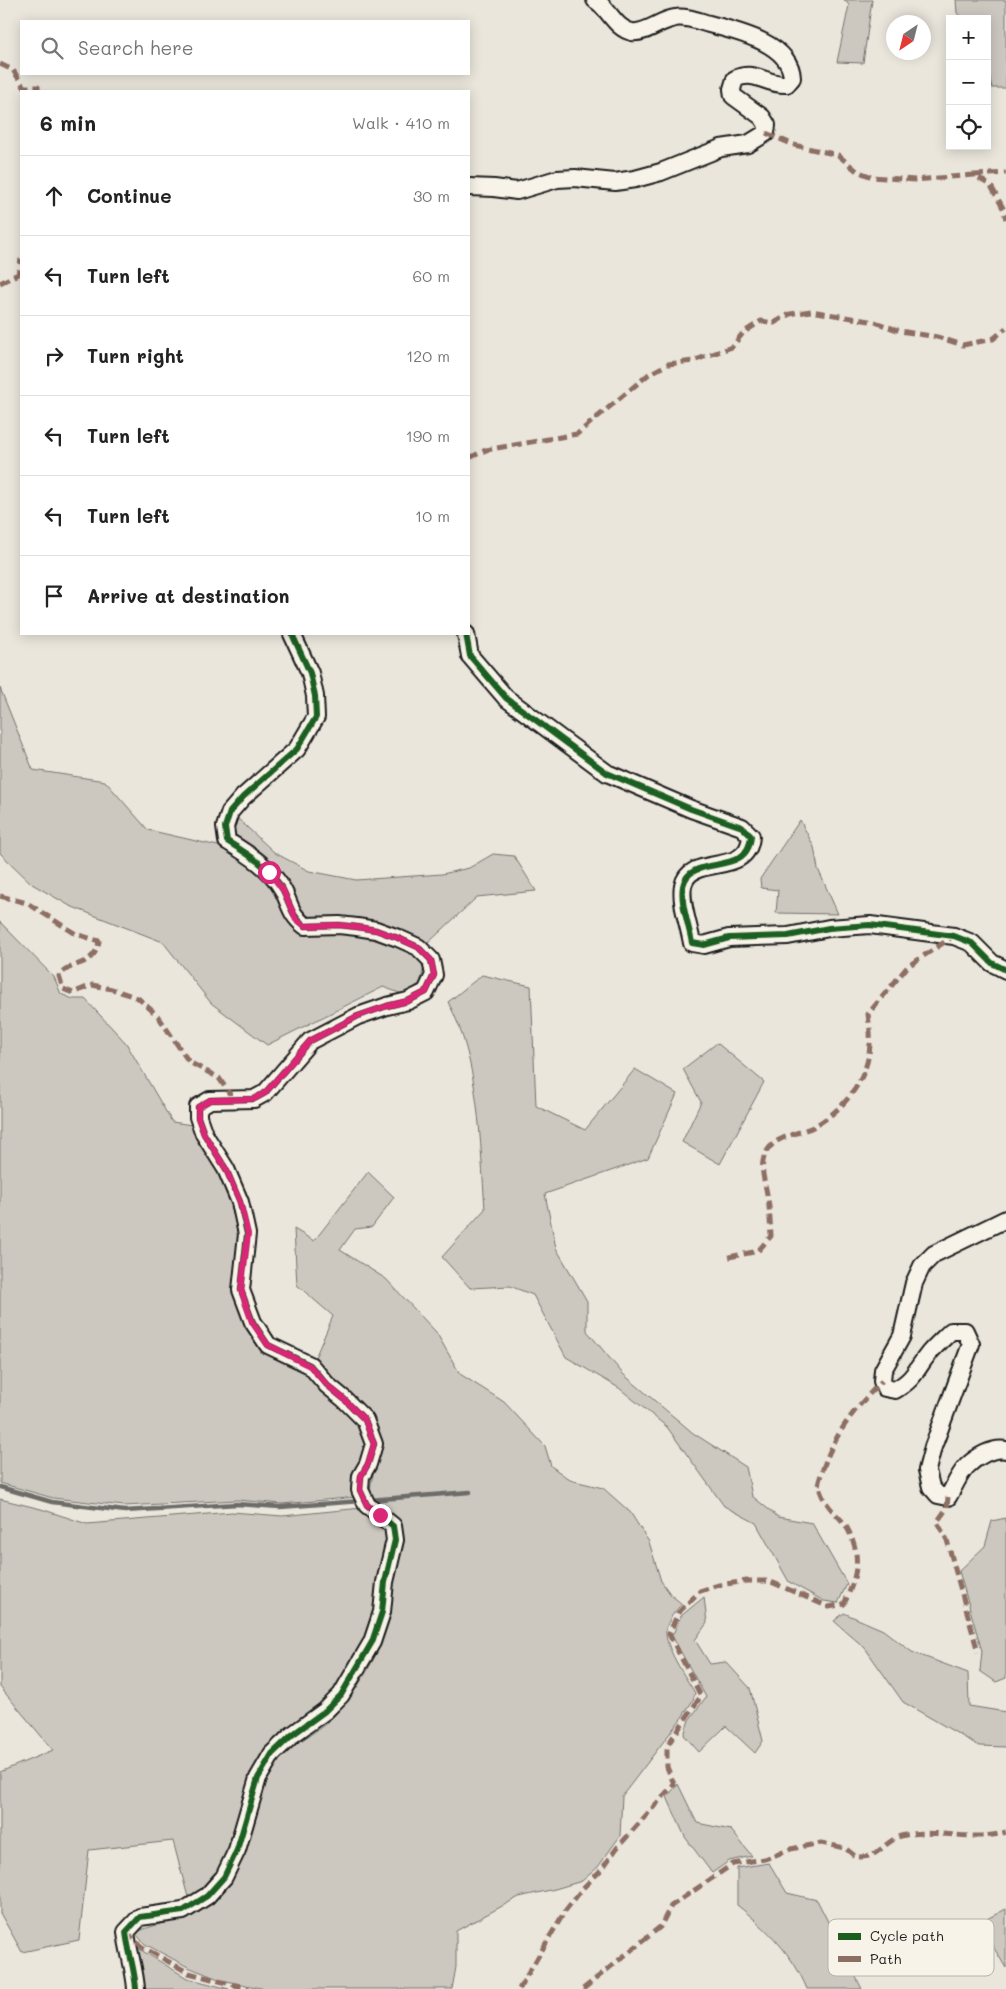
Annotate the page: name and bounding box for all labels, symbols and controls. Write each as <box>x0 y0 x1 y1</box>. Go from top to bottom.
north arrow <box>886 15 931 60</box>
map controls <box>946 15 991 150</box>
button: + <box>946 15 991 60</box>
search box <box>20 20 470 75</box>
icon: search <box>38 34 66 62</box>
text: Search here <box>78 35 194 60</box>
button: − <box>946 60 991 105</box>
button: locate <box>946 105 991 150</box>
text: 6 min <box>40 109 96 136</box>
text: Walk · 410 m <box>352 112 450 133</box>
icon: ahead <box>40 182 68 210</box>
text: Continue <box>87 183 172 208</box>
text: 30 m <box>413 185 450 206</box>
icon: left <box>40 262 68 290</box>
text: Turn left <box>87 263 170 288</box>
text: 60 m <box>413 265 450 286</box>
icon: right <box>40 342 68 370</box>
text: Turn right <box>87 343 184 368</box>
text: 120 m <box>406 345 450 366</box>
icon: left <box>40 422 68 450</box>
text: Turn left <box>87 423 170 448</box>
text: 190 m <box>406 425 450 446</box>
icon: left <box>40 502 68 530</box>
text: Turn left <box>87 503 170 528</box>
text: 10 m <box>415 505 450 526</box>
icon: arrive <box>40 582 68 610</box>
text: Arrive at destination <box>87 583 290 608</box>
route start <box>258 861 281 884</box>
route end <box>369 1504 392 1527</box>
legend <box>828 1919 994 1976</box>
text: Cycle path <box>870 1926 944 1945</box>
text: Path <box>870 1949 901 1968</box>

